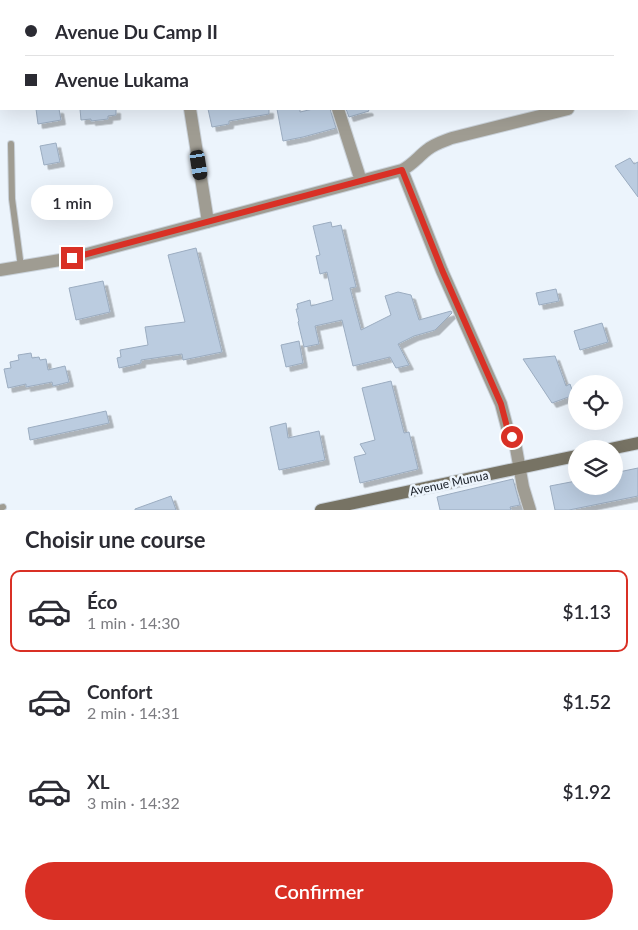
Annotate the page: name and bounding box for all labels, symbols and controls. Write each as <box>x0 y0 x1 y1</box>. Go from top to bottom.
text: Avenue Du Camp II <box>55 20 218 43</box>
text: Avenue Lukama <box>55 68 189 91</box>
car <box>189 149 208 181</box>
callout: 1 min <box>31 186 113 220</box>
text: 1 min <box>52 193 92 212</box>
route end <box>61 247 83 269</box>
map controls <box>568 375 623 495</box>
button: locate <box>568 375 623 430</box>
route start <box>501 426 523 448</box>
button: layers <box>568 440 623 495</box>
street label: Avenue Munua <box>408 467 490 499</box>
text: Choisir une course <box>25 526 206 553</box>
icon: car <box>27 589 72 634</box>
text: Éco <box>87 590 117 613</box>
text: $1.13 <box>562 600 611 623</box>
text: 1 min · 14:30 <box>87 613 180 632</box>
icon: car <box>27 679 72 724</box>
text: Confort <box>87 680 152 703</box>
text: $1.52 <box>562 690 611 713</box>
text: 2 min · 14:31 <box>87 703 180 722</box>
icon: car <box>27 769 72 814</box>
text: XL <box>87 770 110 793</box>
text: $1.92 <box>562 780 611 803</box>
text: 3 min · 14:32 <box>87 793 180 812</box>
button: Confirmer <box>25 862 613 920</box>

